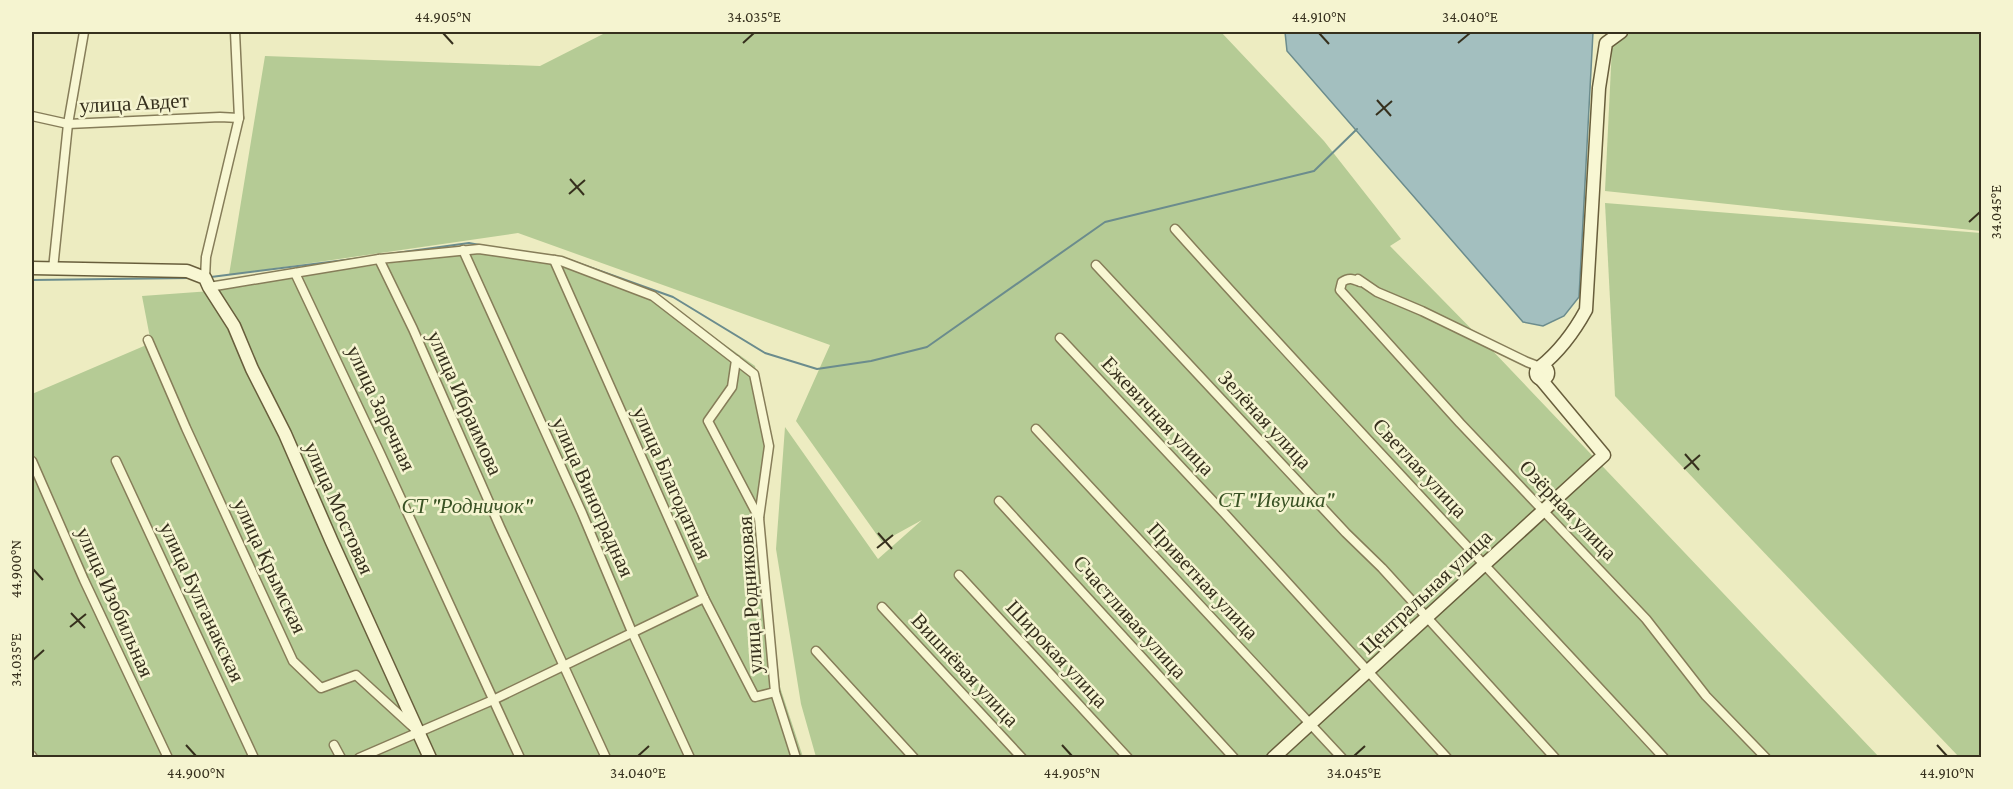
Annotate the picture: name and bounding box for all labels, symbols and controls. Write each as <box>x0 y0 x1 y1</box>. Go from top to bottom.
text: 44.905°N <box>415 9 472 25</box>
text: 34.035°E <box>727 9 781 25</box>
text: 44.910°N <box>1292 9 1347 25</box>
text: 34.040°E <box>1442 9 1498 25</box>
street label: улица Авдет <box>79 88 189 118</box>
text: 34.045°E <box>1988 185 2004 239</box>
street label: улица Ибраимова <box>422 327 508 480</box>
street label: улица Заречная <box>341 341 421 475</box>
street label: Ежевичная улица <box>1097 351 1220 481</box>
street label: Зелёная улица <box>1213 366 1317 475</box>
street label: улица Благодатная <box>628 403 716 563</box>
street label: улица Виноградная <box>547 413 639 581</box>
street label: Светлая улица <box>1368 413 1473 523</box>
street label: улица Мостовая <box>299 438 379 578</box>
street label: Озёрная улица <box>1514 455 1622 565</box>
park label: СТ "Ивушка" <box>1218 488 1335 512</box>
park label: СТ "Родничок" <box>402 494 534 518</box>
street label: улица Крымская <box>228 495 312 637</box>
street label: улица Родниковая <box>732 515 767 675</box>
street label: улица Булганакская <box>154 518 250 686</box>
street label: Приветная улица <box>1143 518 1264 645</box>
street label: улица Изобильная <box>71 523 159 681</box>
street label: Центральная улица <box>1355 524 1497 659</box>
text: 44.900°N <box>8 540 24 598</box>
street label: Счастливая улица <box>1068 550 1192 684</box>
street label: Широкая улица <box>1001 595 1113 713</box>
street label: Вишнёвая улица <box>906 608 1024 732</box>
text: 34.035°E <box>8 633 24 687</box>
text: 44.900°N <box>167 765 225 781</box>
text: 34.040°E <box>610 765 666 781</box>
text: 44.905°N <box>1044 765 1101 781</box>
text: 34.045°E <box>1327 765 1381 781</box>
text: 44.910°N <box>1920 765 1975 781</box>

